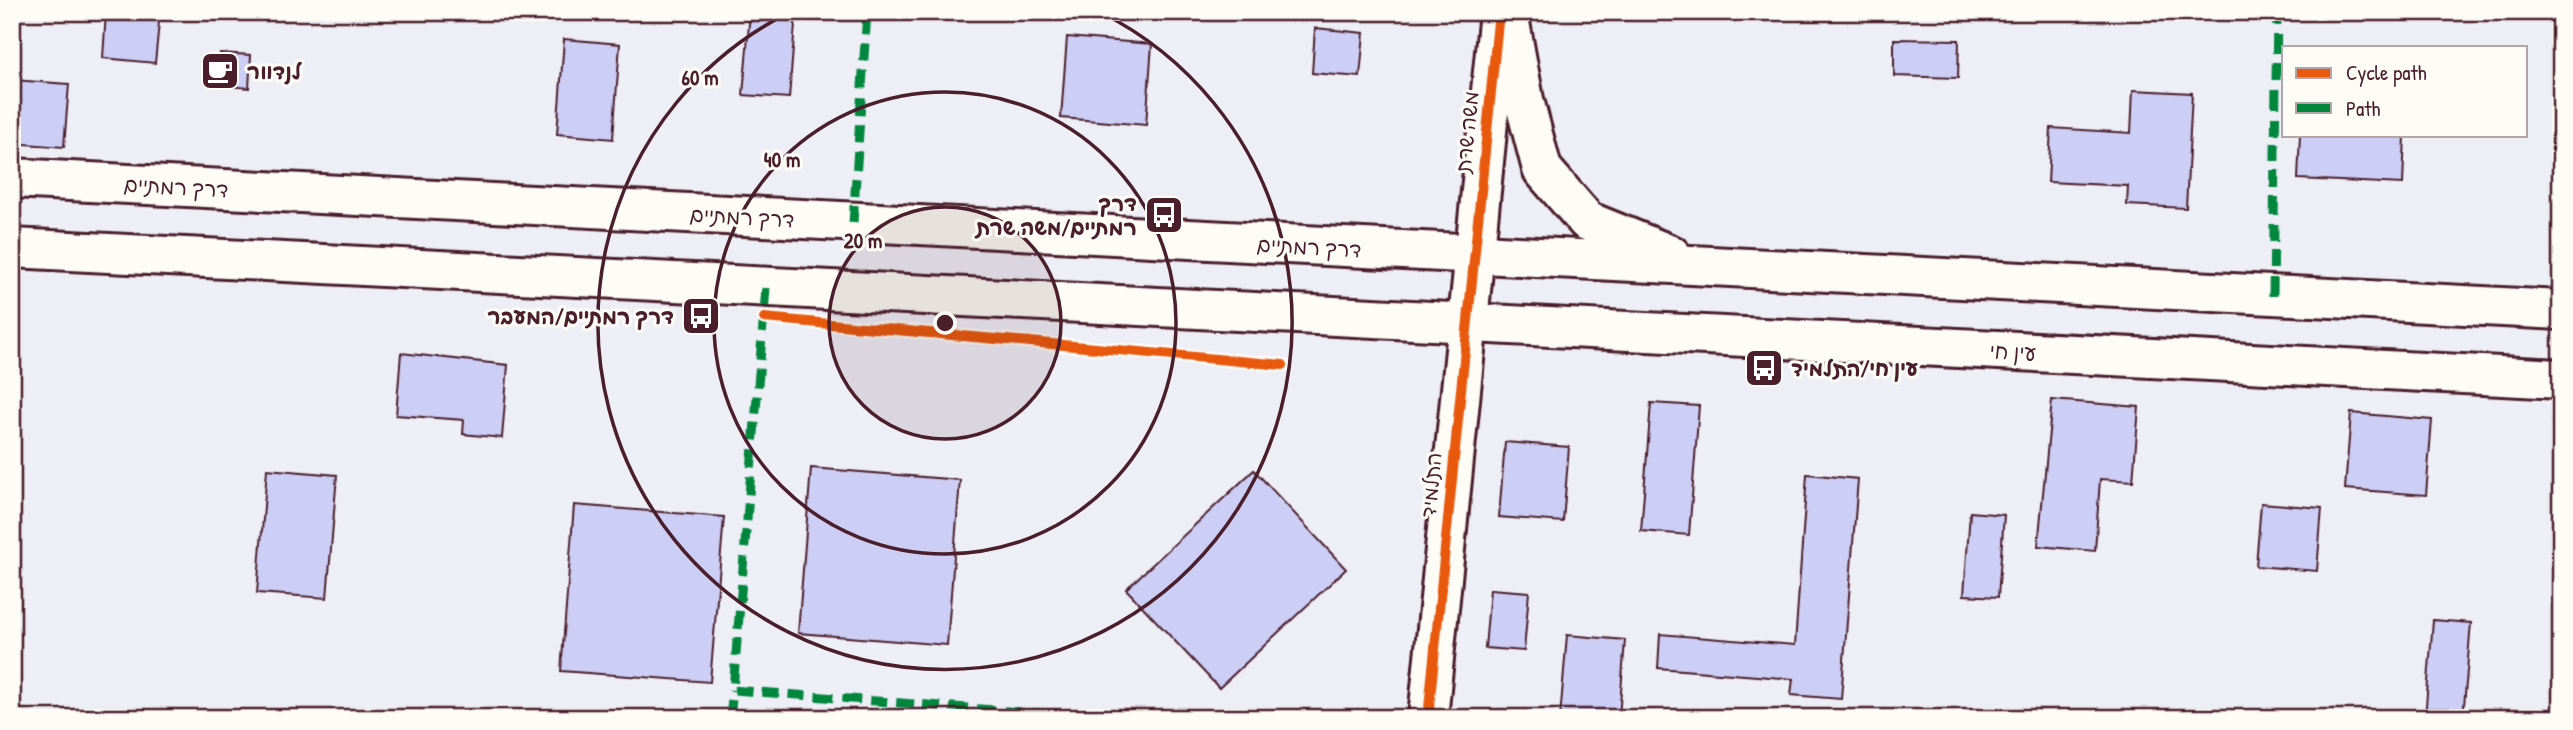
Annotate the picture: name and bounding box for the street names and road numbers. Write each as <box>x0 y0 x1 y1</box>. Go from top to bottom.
street label: משה שרת <box>1448 90 1486 175</box>
street label: דרך רמתיים <box>123 170 229 204</box>
street label: דרך רמתיים <box>689 200 795 234</box>
street label: דרך רמתיים <box>1256 230 1362 264</box>
street label: עין חי <box>1989 336 2037 368</box>
street label: התלמיד <box>1414 451 1448 519</box>

